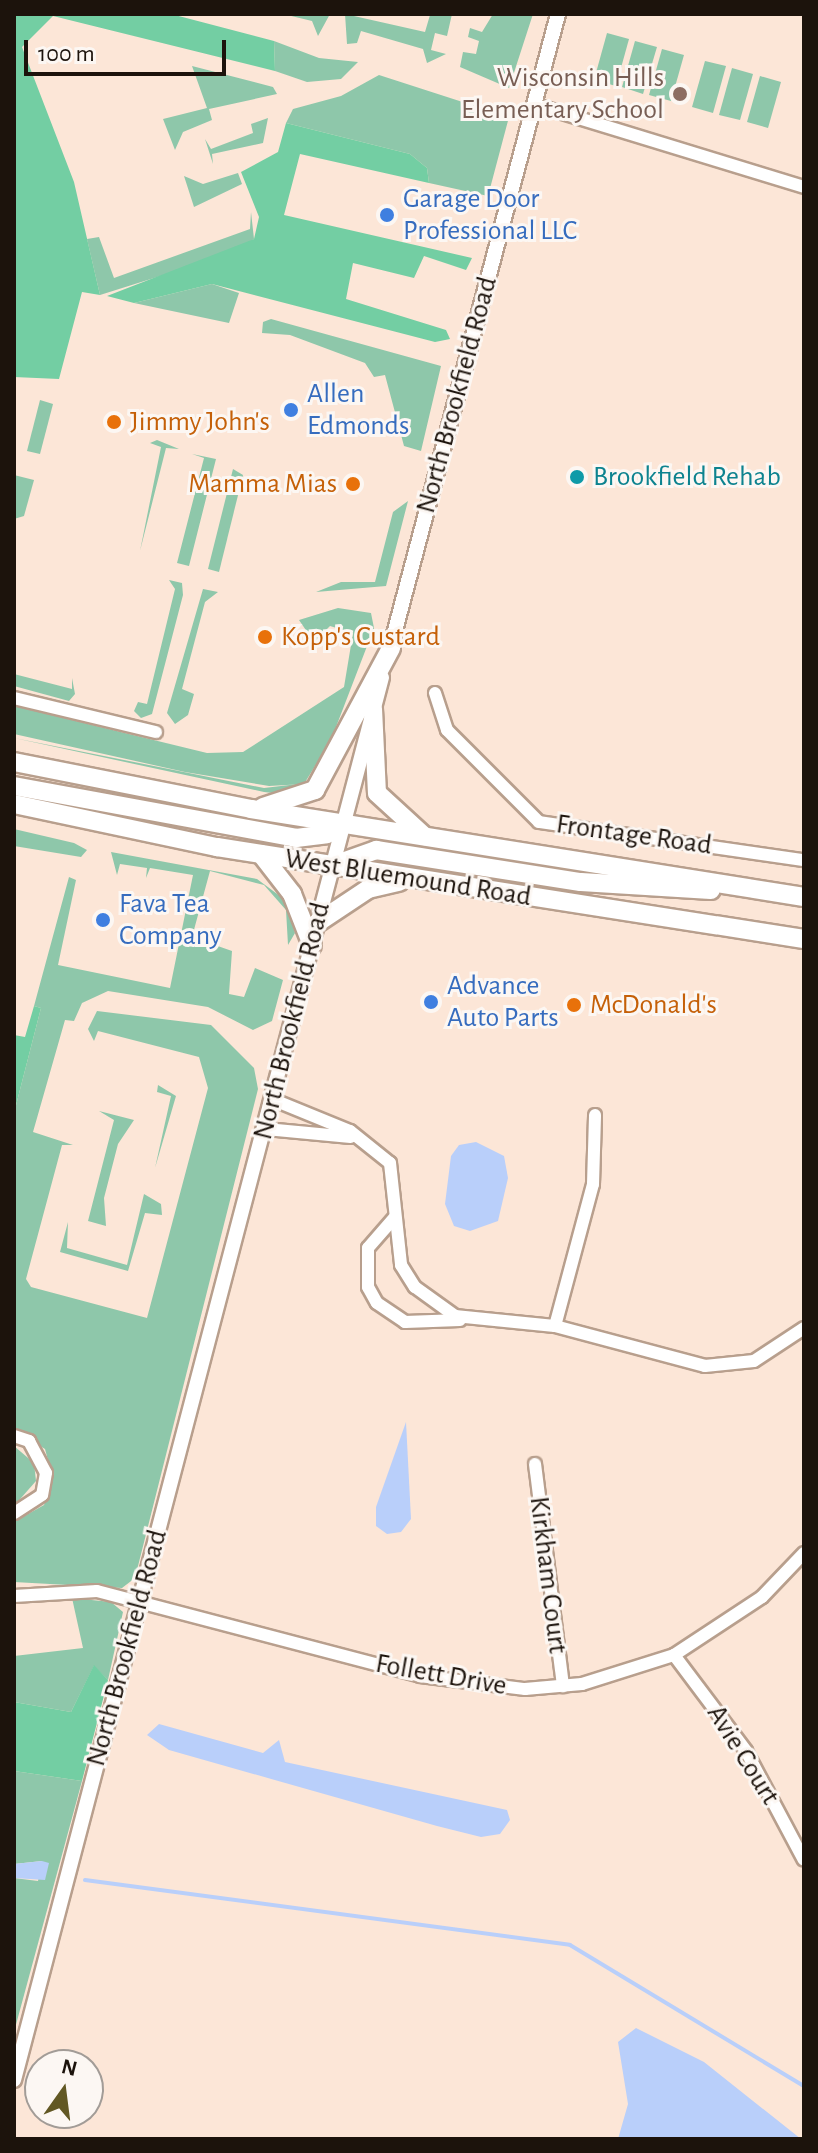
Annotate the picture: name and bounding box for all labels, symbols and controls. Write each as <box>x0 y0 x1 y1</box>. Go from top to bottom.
scale bar <box>28 24 230 74</box>
text: 100 m <box>38 42 95 66</box>
place label: Wisconsin Hills Elementary School <box>461 61 664 127</box>
marker: Wisconsin Hills Elementary School <box>671 85 689 103</box>
place label: Garage Door Professional LLC <box>403 182 577 248</box>
marker: Garage Door Professional LLC <box>378 206 396 224</box>
street label: North Brookfield Road <box>409 273 505 517</box>
place label: Allen Edmonds <box>307 377 409 443</box>
marker: Allen Edmonds <box>282 401 300 419</box>
place label: Jimmy John's <box>130 405 270 439</box>
marker: Jimmy John's <box>105 413 123 431</box>
place label: Brookfield Rehab <box>593 460 781 494</box>
place label: Mamma Mias <box>188 467 337 501</box>
marker: Brookfield Rehab <box>568 468 586 486</box>
marker: Mamma Mias <box>344 475 362 493</box>
place label: Kopp's Custard <box>281 620 440 654</box>
marker: Kopp's Custard <box>256 628 274 646</box>
street label: Frontage Road <box>554 807 714 863</box>
street label: West Bluemound Road <box>282 842 534 914</box>
place label: Fava Tea Company <box>119 887 222 953</box>
street label: North Brookfield Road <box>246 899 338 1143</box>
marker: Fava Tea Company <box>94 911 112 929</box>
place label: Advance Auto Parts <box>447 969 559 1035</box>
place label: McDonald's <box>590 988 717 1022</box>
marker: Advance Auto Parts <box>422 993 440 1011</box>
marker: McDonald's <box>565 996 583 1014</box>
street label: Kirkham Court <box>522 1495 574 1655</box>
street label: North Brookfield Road <box>79 1526 175 1770</box>
street label: Follett Drive <box>373 1647 509 1703</box>
street label: Avie Court <box>699 1699 787 1811</box>
north arrow <box>24 2049 104 2129</box>
text: N <box>59 2055 79 2080</box>

